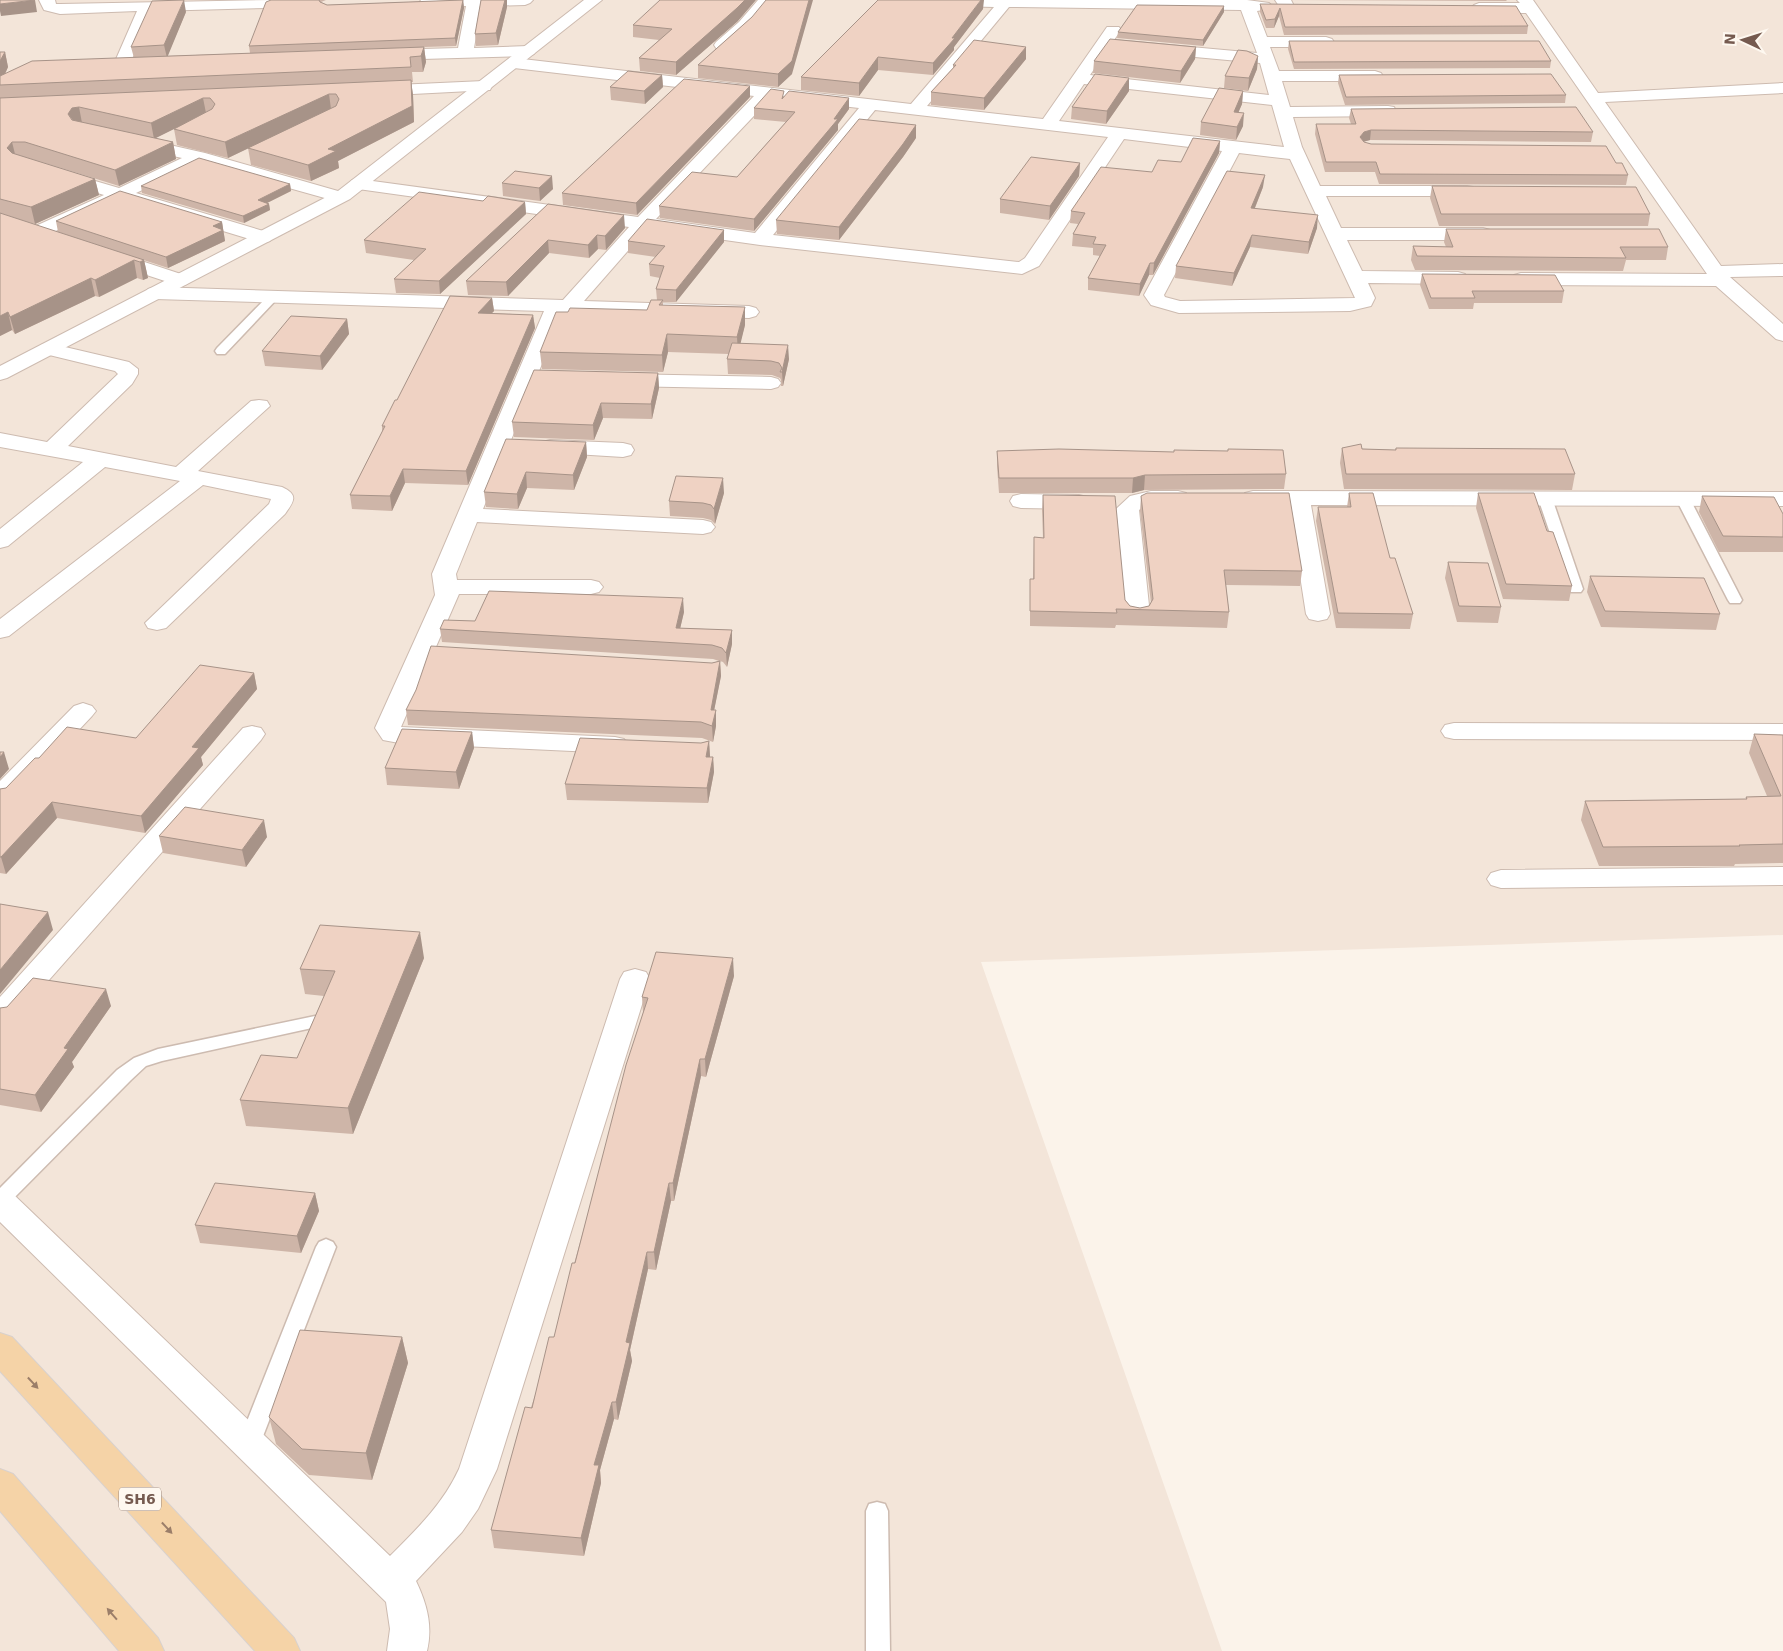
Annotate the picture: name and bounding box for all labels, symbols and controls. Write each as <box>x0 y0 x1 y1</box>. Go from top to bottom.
north arrow <box>1718 15 1768 65</box>
text: N <box>1722 33 1738 45</box>
one-way arrow <box>27 1377 39 1389</box>
road number: SH6 <box>119 1488 161 1510</box>
one-way arrow <box>161 1522 173 1534</box>
one-way arrow <box>106 1609 118 1621</box>

